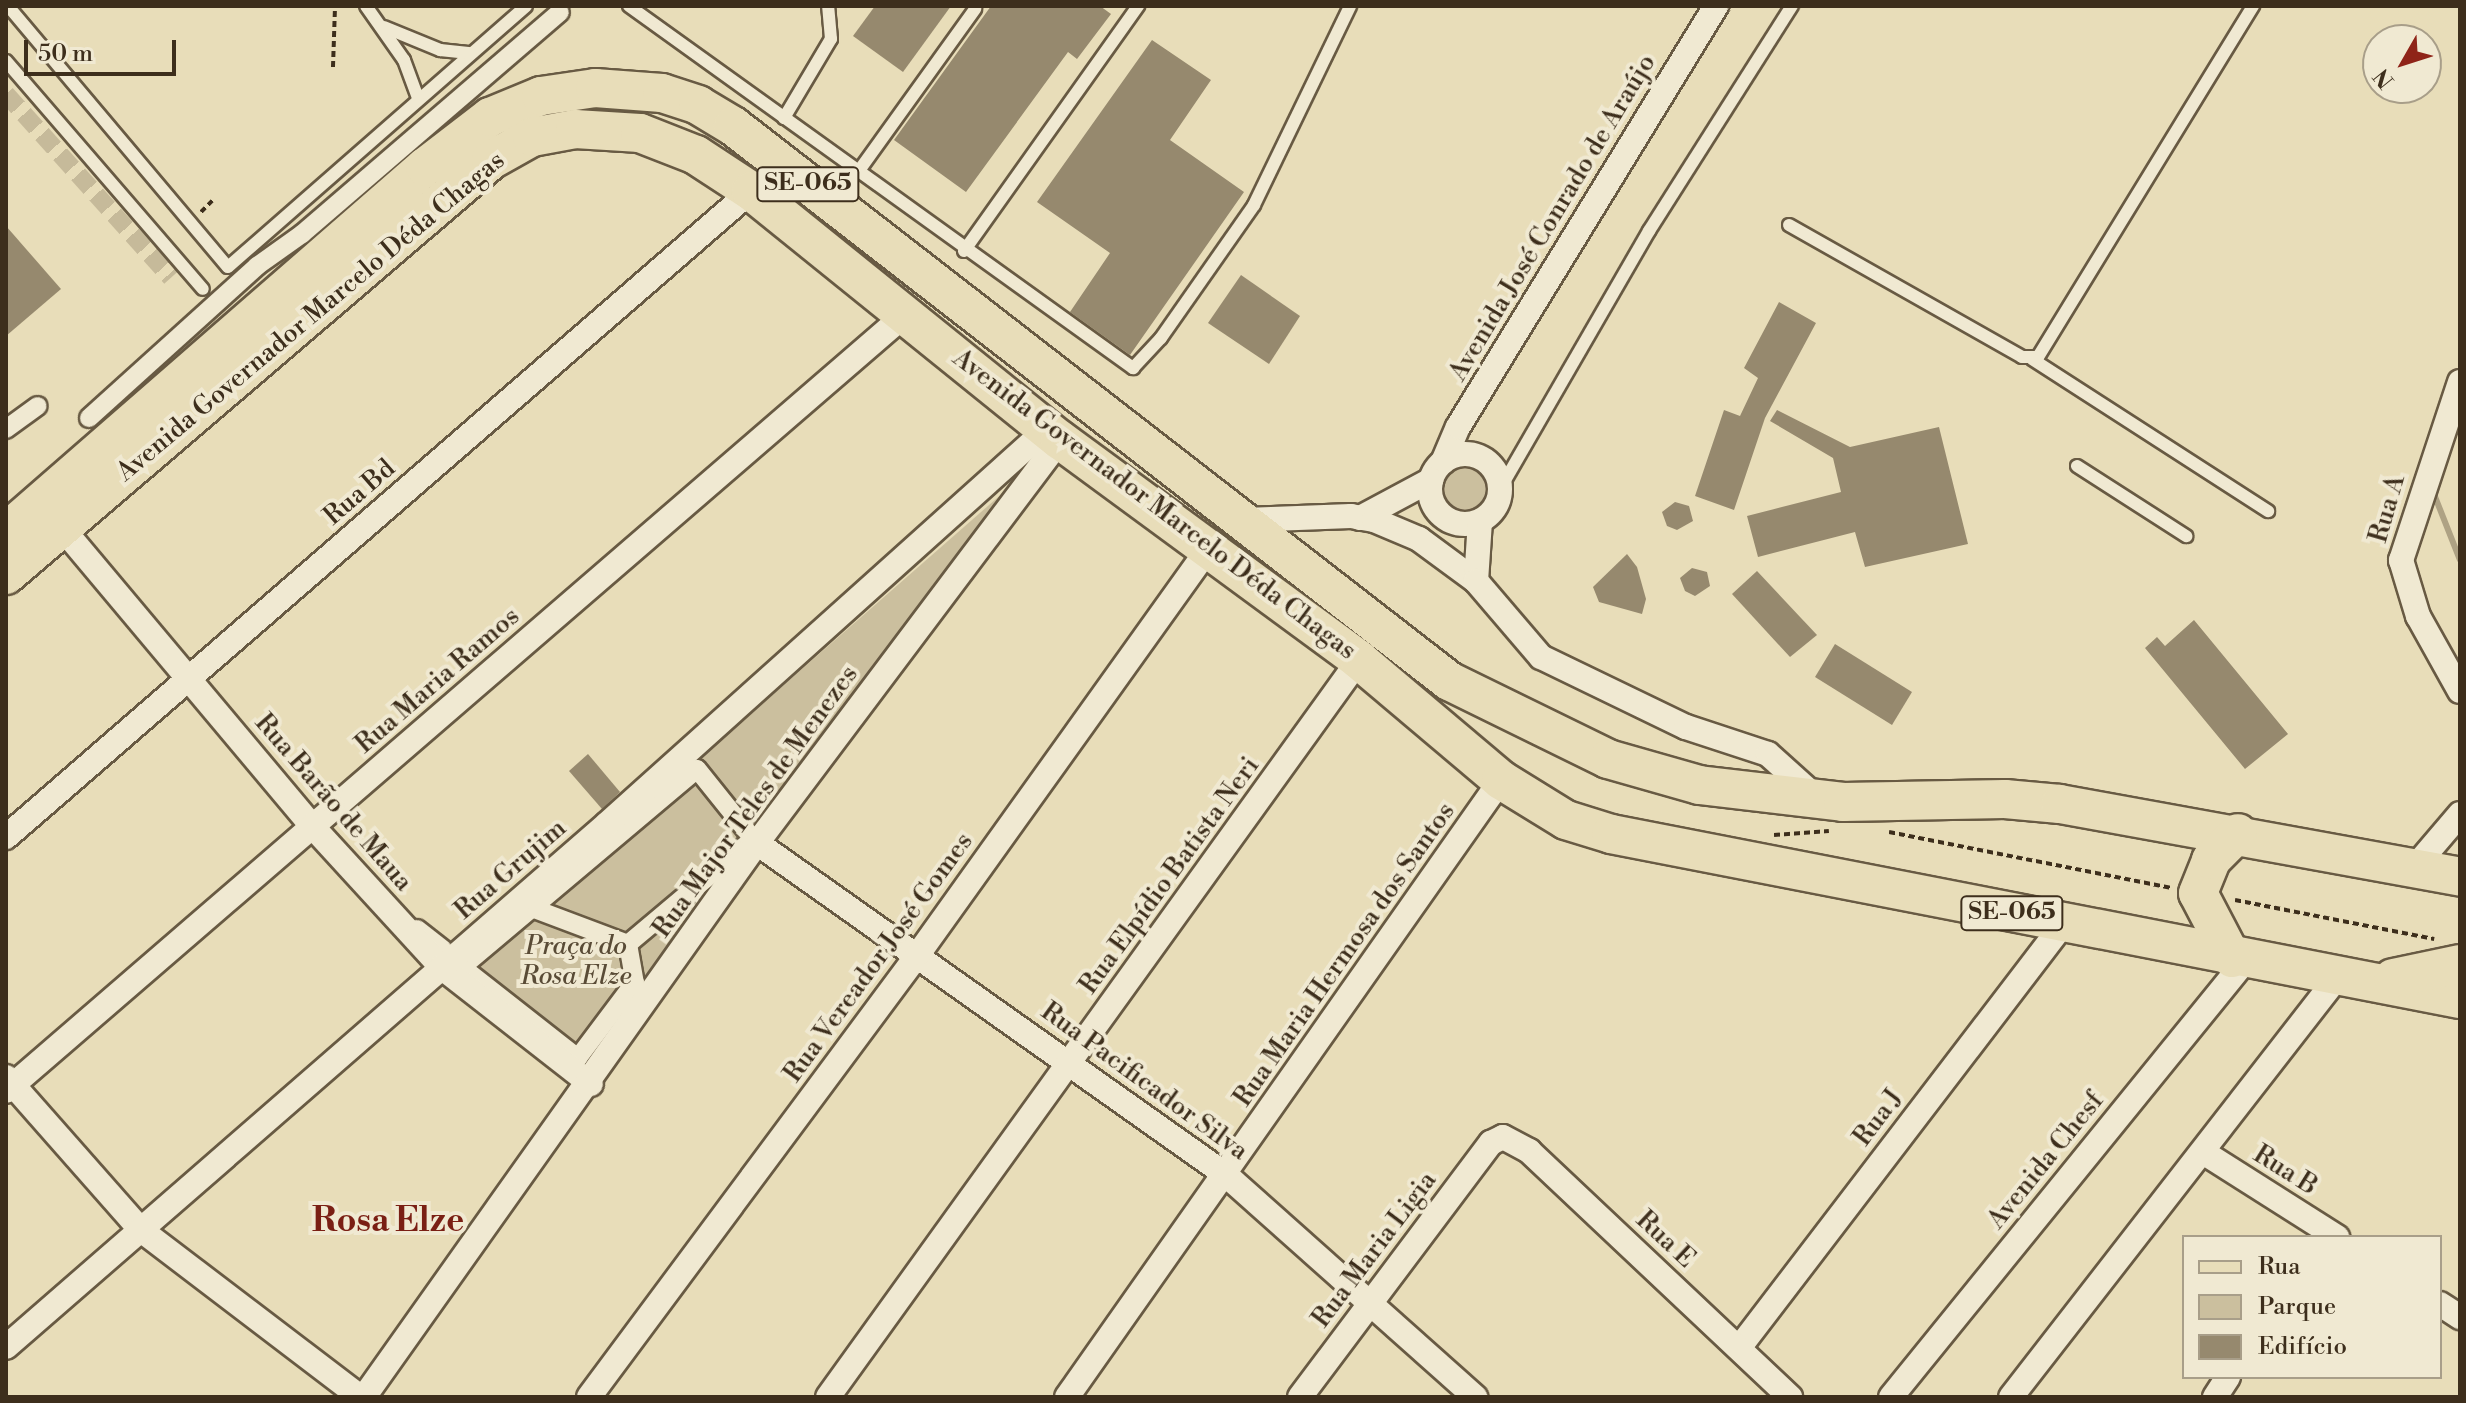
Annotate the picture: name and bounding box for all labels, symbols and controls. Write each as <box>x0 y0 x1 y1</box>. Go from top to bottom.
scale bar <box>28 24 180 74</box>
north arrow <box>2362 24 2442 104</box>
text: 50 m <box>38 39 93 69</box>
street label: Avenida José Conrado de Araújo <box>1443 49 1663 387</box>
text: N <box>2369 63 2400 93</box>
street label: Avenida Governador Marcelo Déda Chagas <box>111 145 511 489</box>
road number: SE-065 <box>756 164 860 204</box>
street label: Avenida Governador Marcelo Déda Chagas <box>946 343 1362 667</box>
street label: Rua Bd <box>318 454 402 532</box>
street label: Rua A <box>2363 471 2413 547</box>
street label: Rua Maria Ramos <box>350 601 526 761</box>
street label: Rua Major Teles de Menezes <box>647 660 865 944</box>
street label: Rua Barão de Maua <box>248 708 418 898</box>
street label: Rua Elpídio Batista Neri <box>1074 751 1266 1001</box>
street label: Rua Maria Hermosa dos Santos <box>1228 797 1462 1113</box>
street label: Rua Grujim <box>449 813 573 927</box>
street label: Rua Vereador José Gomes <box>778 827 980 1089</box>
road number: SE-065 <box>1960 893 2064 933</box>
park label: Praça do Rosa Elze <box>520 931 632 992</box>
street label: Rua Pacificador Silva <box>1034 996 1254 1168</box>
street label: Rua J <box>1848 1083 1910 1153</box>
street label: Avenida Chesf <box>1981 1086 2111 1236</box>
street label: Rua B <box>2247 1139 2323 1203</box>
street label: Rua Maria Ligia <box>1306 1166 1444 1334</box>
district label: Rosa Elze <box>312 1202 464 1242</box>
street label: Rua E <box>1629 1205 1701 1275</box>
legend <box>2182 1235 2442 1379</box>
text: Rua <box>2258 1252 2300 1282</box>
text: Parque <box>2258 1292 2336 1322</box>
text: Edifício <box>2258 1332 2347 1362</box>

